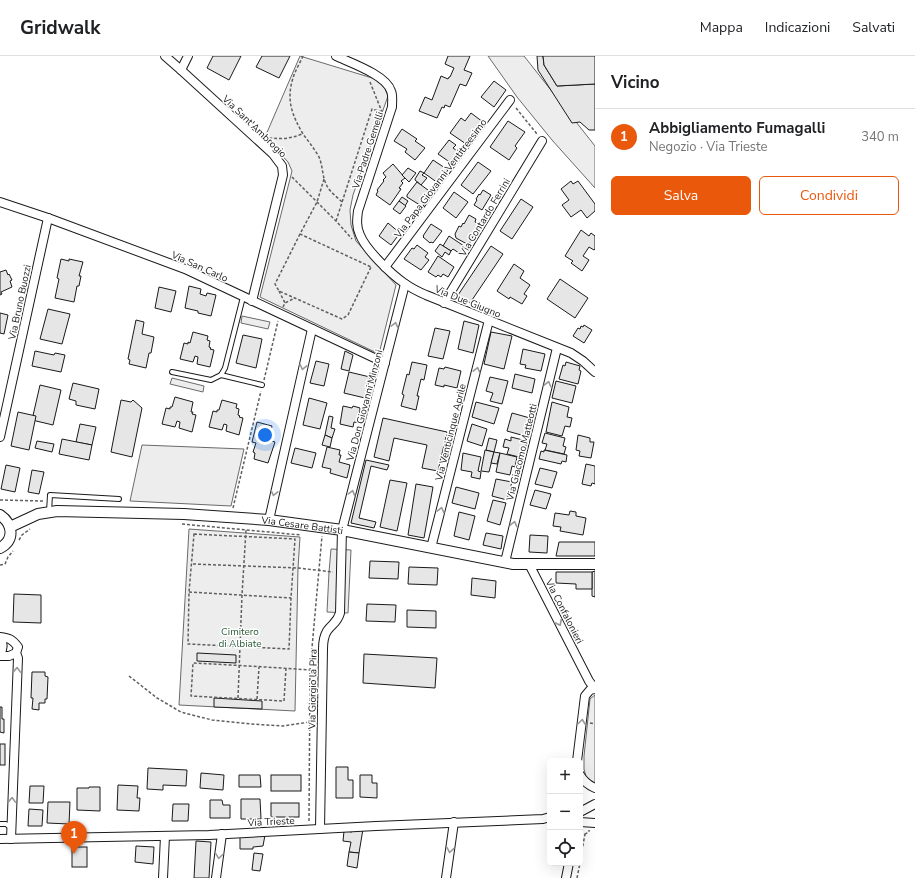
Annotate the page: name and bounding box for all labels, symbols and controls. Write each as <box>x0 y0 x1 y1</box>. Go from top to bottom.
text: Gridwalk <box>20 15 100 41</box>
text: Mappa <box>700 18 743 37</box>
text: Indicazioni <box>765 18 830 37</box>
text: Salvati <box>852 18 895 37</box>
text: Vicino <box>611 71 660 94</box>
street label: Via Sant'Ambrogio <box>218 92 290 161</box>
street label: Via Padre Gemelli <box>349 110 387 192</box>
street label: Via Papa Giovanni Ventitreesimo <box>391 116 491 242</box>
text: Abbigliamento Fumagalli <box>649 118 825 138</box>
text: 1 <box>620 128 628 146</box>
text: 340 m <box>861 128 899 146</box>
text: Negozio · Via Trieste <box>649 138 767 156</box>
street label: Via Contardo Ferrini <box>455 176 514 260</box>
button: Salva <box>611 176 751 215</box>
button: Condividi <box>759 176 899 215</box>
street label: Via San Carlo <box>168 248 231 286</box>
street label: Via Bruno Buozzi <box>5 263 35 342</box>
street label: Via Due Giugno <box>431 282 503 322</box>
one-way arrow <box>390 322 398 328</box>
street label: Via Don Giovanni Minzoni <box>343 348 387 463</box>
one-way arrow <box>300 363 308 370</box>
one-way arrow <box>472 367 480 374</box>
one-way arrow <box>543 381 552 388</box>
street label: Via Venticinque Aprile <box>432 382 470 483</box>
street label: Via Giacomo Matteotti <box>503 402 541 503</box>
your location <box>255 425 275 445</box>
one-way arrow <box>347 489 355 496</box>
one-way arrow <box>271 490 279 497</box>
one-way arrow <box>436 507 444 513</box>
street label: Via Cesare Battisti <box>260 513 344 538</box>
one-way arrow <box>509 521 518 528</box>
street label: Via Confalonieri <box>541 576 586 646</box>
one-way arrow <box>555 619 562 627</box>
park label: Cimitero di Albiate <box>218 625 262 651</box>
street label: Via Giorgio la Pira <box>305 649 321 730</box>
one-way arrow <box>13 667 21 673</box>
one-way arrow <box>577 719 586 725</box>
map controls <box>547 758 583 866</box>
button: + <box>547 758 583 794</box>
button: − <box>547 794 583 830</box>
one-way arrow <box>8 797 17 803</box>
street label: Via Trieste <box>246 814 295 830</box>
pin: 1 <box>61 821 87 854</box>
button: locate <box>547 830 583 866</box>
one-way arrow <box>446 847 455 853</box>
one-way arrow <box>215 853 224 859</box>

